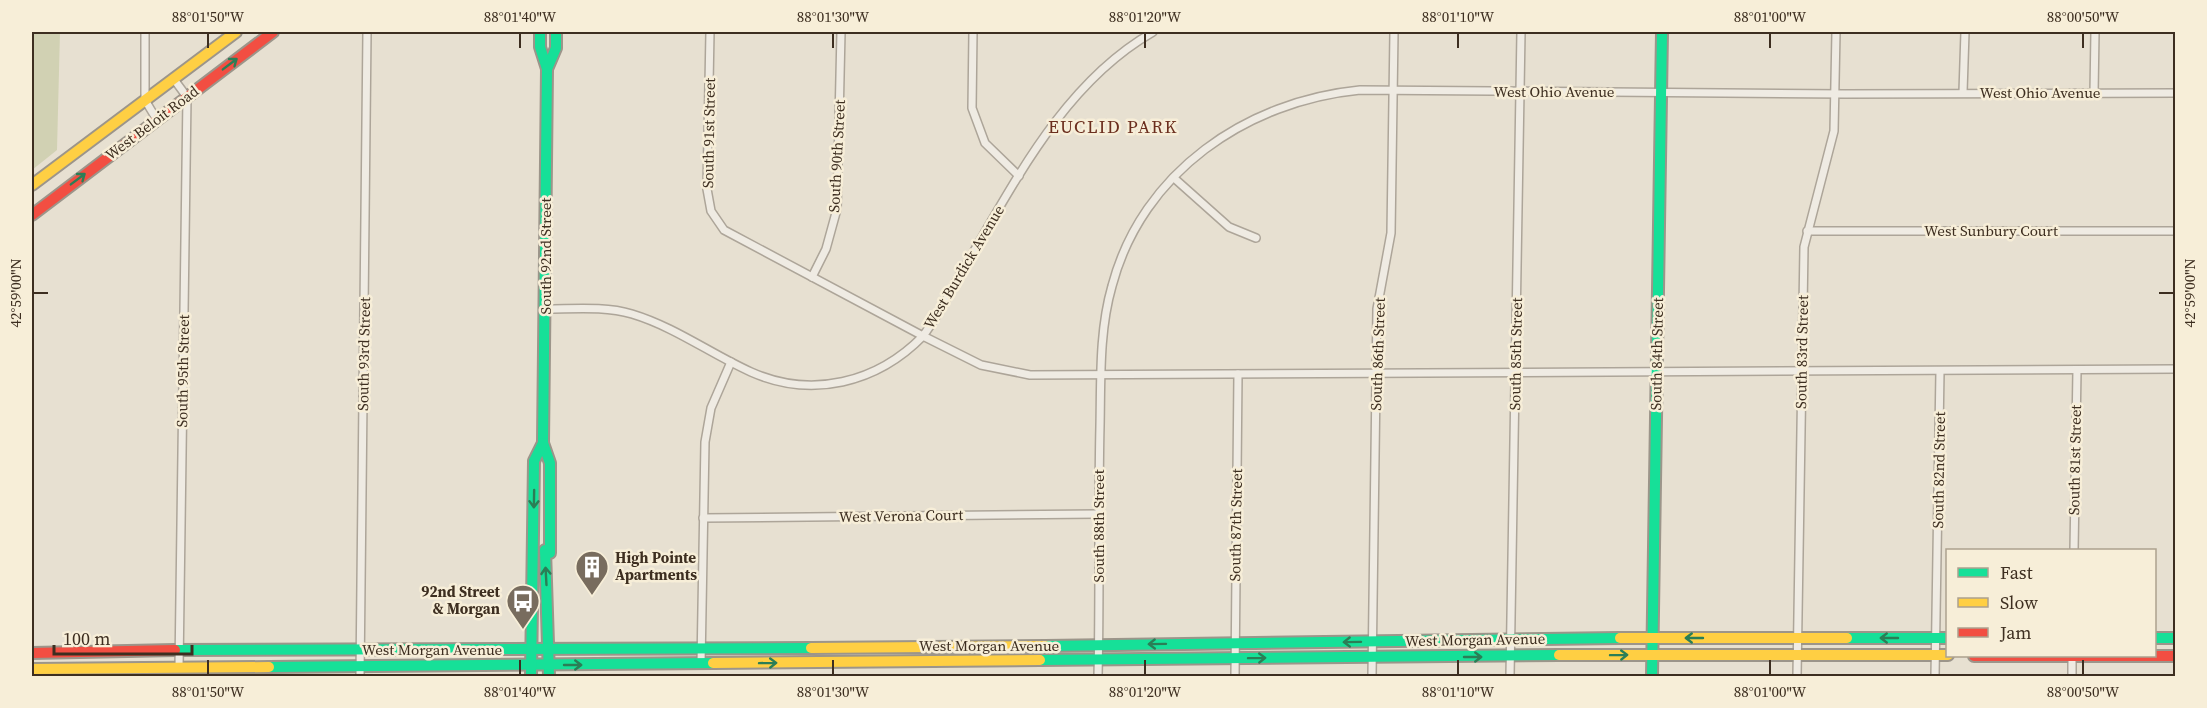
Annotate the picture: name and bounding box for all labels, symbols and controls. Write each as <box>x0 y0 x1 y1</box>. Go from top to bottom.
text: 88°01'50"W <box>172 6 245 27</box>
text: 88°01'40"W <box>484 6 557 27</box>
text: 88°01'30"W <box>797 6 870 27</box>
text: 88°01'20"W <box>1109 6 1182 27</box>
text: 88°01'10"W <box>1422 6 1495 27</box>
text: 88°01'00"W <box>1734 6 1807 27</box>
text: 88°00'50"W <box>2047 6 2120 27</box>
one-way arrow <box>222 58 238 71</box>
street label: South 91st Street <box>697 77 720 188</box>
street label: West Beloit Road <box>101 80 203 165</box>
street label: West Ohio Avenue <box>1494 81 1615 102</box>
street label: West Ohio Avenue <box>1980 82 2101 103</box>
street label: South 90th Street <box>823 99 850 213</box>
district label: EUCLID PARK <box>1048 114 1178 139</box>
one-way arrow <box>70 173 86 186</box>
street label: South 92nd Street <box>535 197 556 314</box>
street label: West Burdick Avenue <box>918 201 1009 333</box>
street label: West Sunbury Court <box>1924 220 2058 241</box>
text: 42°59'00"N <box>5 258 26 328</box>
text: 42°59'00"N <box>2179 258 2200 328</box>
street label: South 83rd Street <box>1790 295 1813 409</box>
street label: South 93rd Street <box>352 297 375 411</box>
street label: South 86th Street <box>1365 297 1390 411</box>
street label: South 85th Street <box>1504 297 1527 411</box>
street label: South 84th Street <box>1645 297 1668 411</box>
street label: South 95th Street <box>171 314 194 428</box>
street label: South 81st Street <box>2063 404 2086 515</box>
street label: South 82nd Street <box>1927 411 1950 529</box>
street label: South 87th Street <box>1224 468 1247 582</box>
street label: South 88th Street <box>1088 469 1109 583</box>
one-way arrow <box>528 489 539 509</box>
street label: West Verona Court <box>839 504 964 527</box>
place label: High Pointe Apartments <box>615 547 697 585</box>
building icon: High Pointe Apartments <box>574 549 610 596</box>
legend <box>1946 549 2156 657</box>
text: Fast <box>2000 560 2033 585</box>
one-way arrow <box>541 567 552 587</box>
place label: 92nd Street & Morgan <box>421 581 501 619</box>
bus stop icon: 92nd Street & Morgan <box>505 583 541 630</box>
text: Slow <box>2000 590 2038 615</box>
scale bar <box>54 618 192 656</box>
text: Jam <box>1999 620 2032 645</box>
text: 100 m <box>63 626 110 651</box>
street label: West Morgan Avenue <box>1405 628 1546 651</box>
one-way arrow <box>1685 632 1705 644</box>
one-way arrow <box>1880 632 1900 644</box>
street label: West Morgan Avenue <box>919 635 1060 656</box>
one-way arrow <box>1343 636 1363 648</box>
street label: West Morgan Avenue <box>362 639 503 660</box>
one-way arrow <box>1148 639 1168 650</box>
one-way arrow <box>1609 649 1629 660</box>
one-way arrow <box>1462 651 1482 662</box>
one-way arrow <box>1246 653 1266 664</box>
one-way arrow <box>757 657 777 669</box>
one-way arrow <box>562 659 582 671</box>
text: 88°01'50"W <box>172 681 245 702</box>
text: 88°01'40"W <box>484 681 557 702</box>
text: 88°01'30"W <box>797 681 870 702</box>
text: 88°01'20"W <box>1109 681 1182 702</box>
text: 88°01'10"W <box>1422 681 1495 702</box>
text: 88°01'00"W <box>1734 681 1807 702</box>
text: 88°00'50"W <box>2047 681 2120 702</box>

